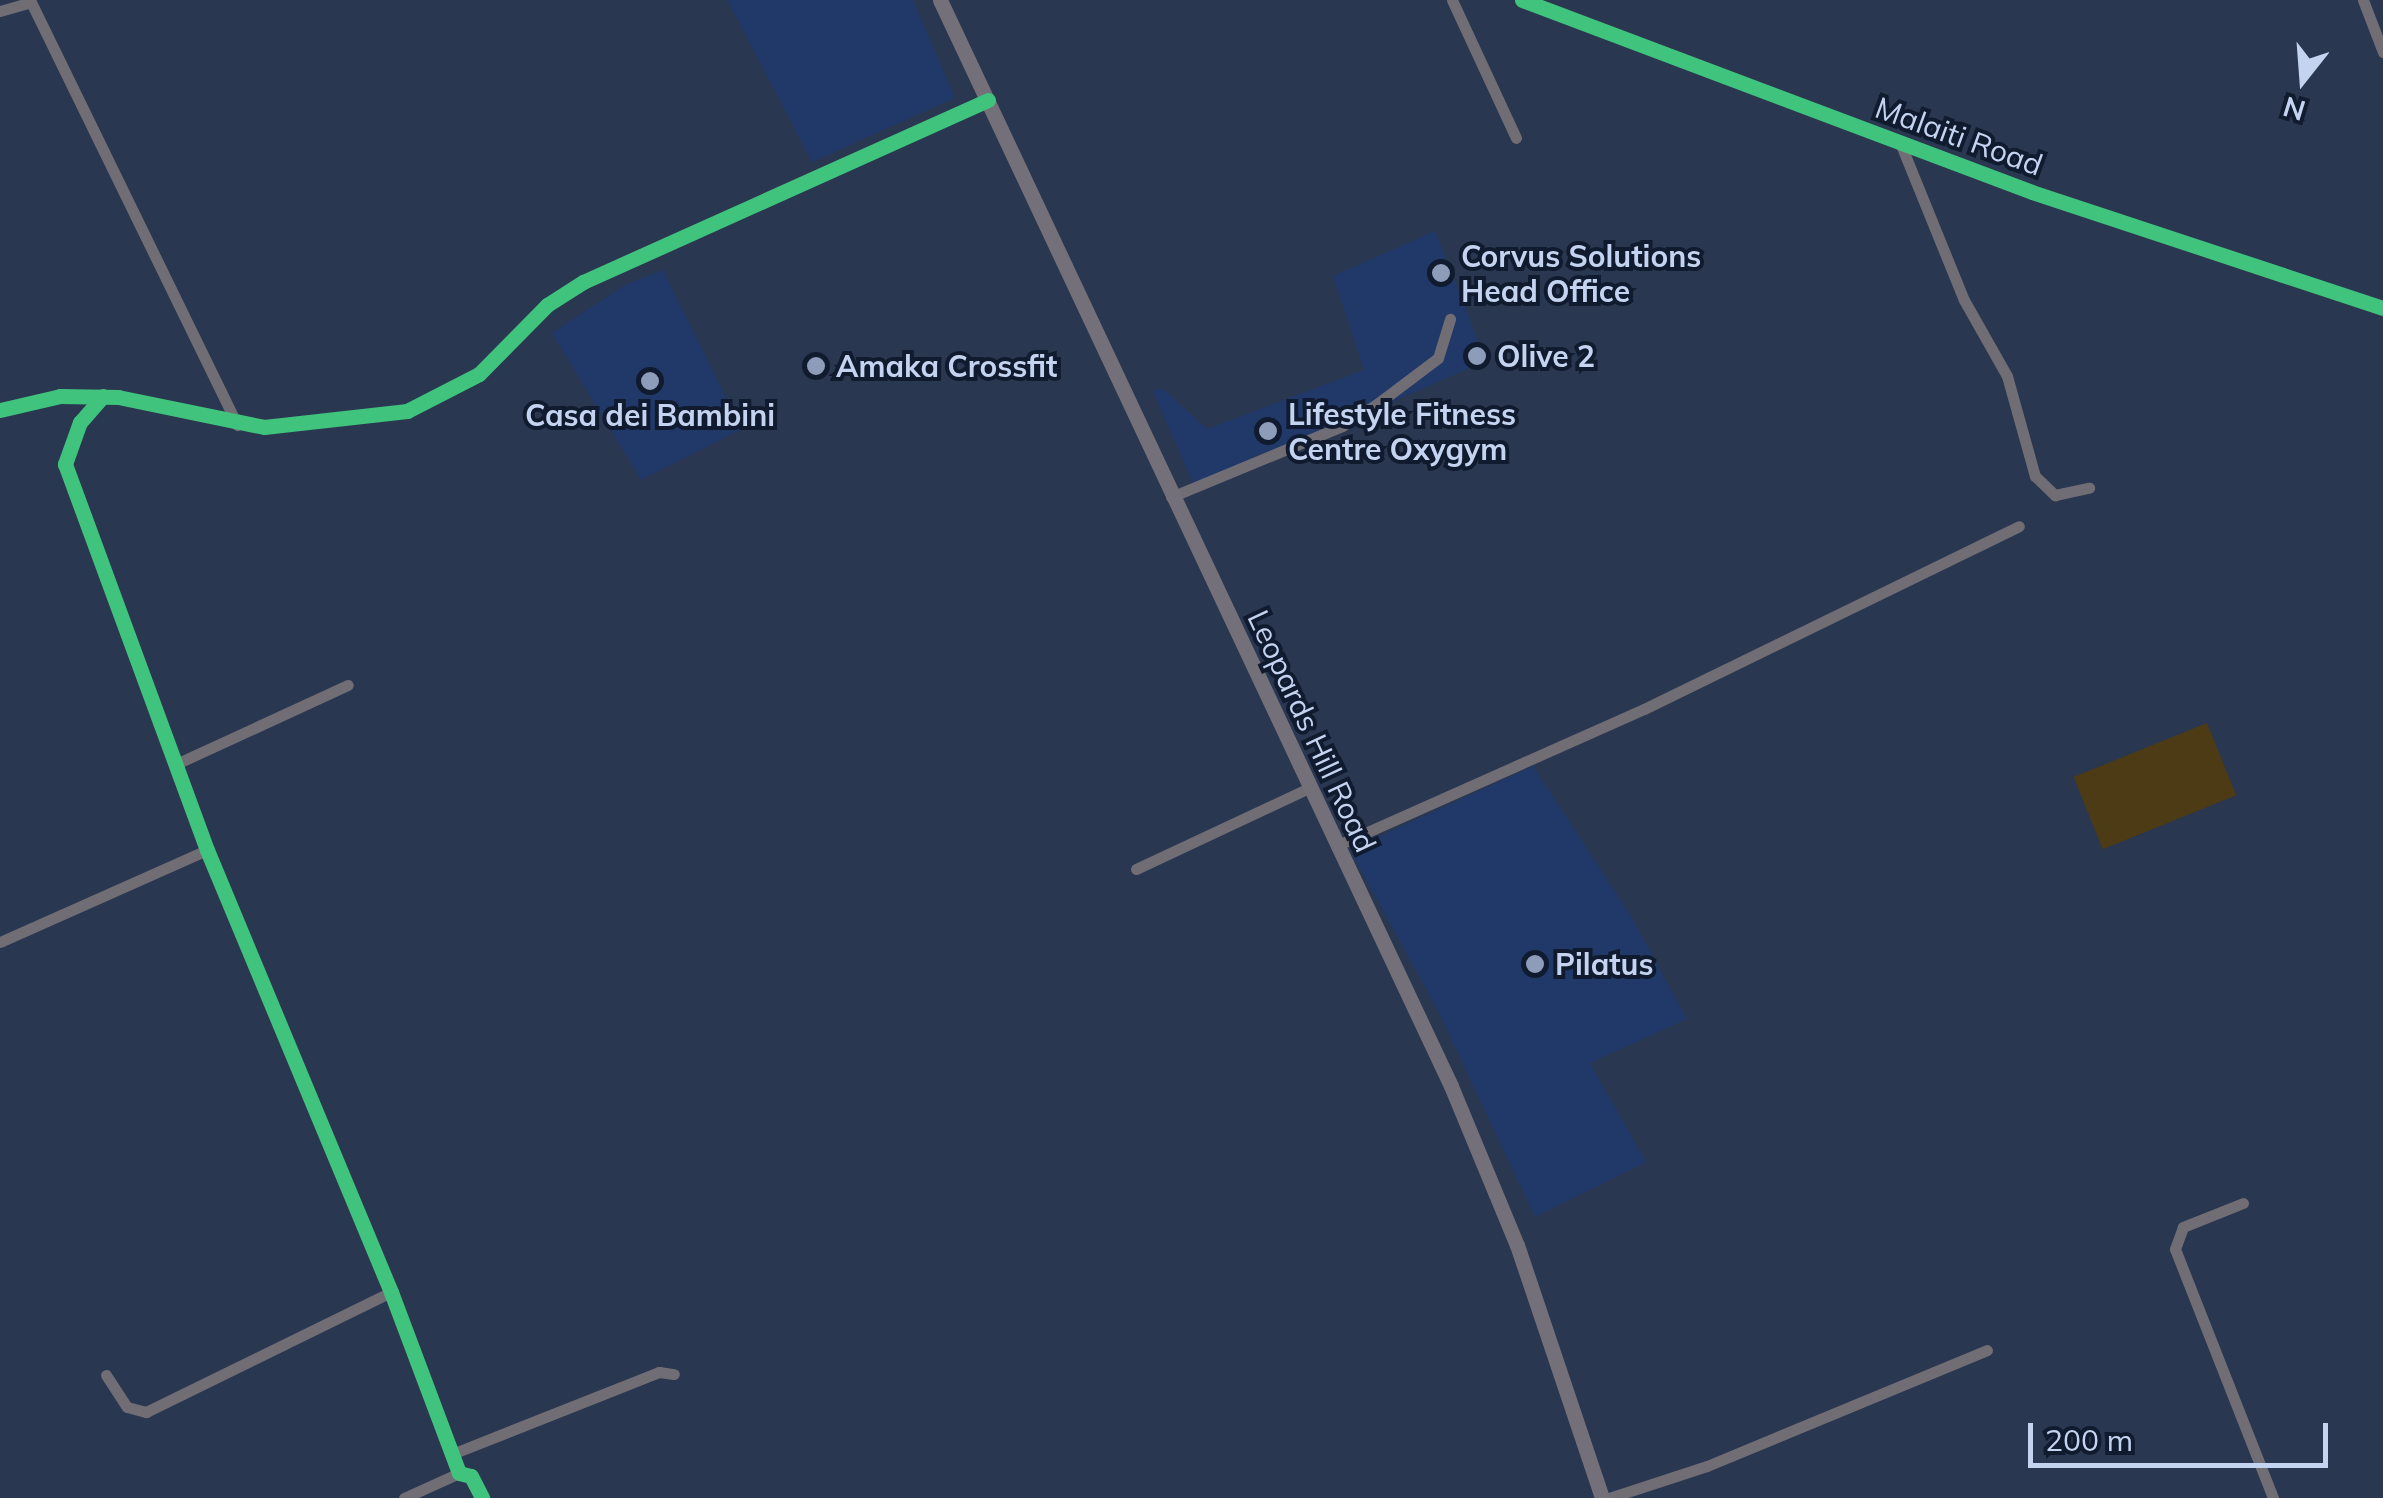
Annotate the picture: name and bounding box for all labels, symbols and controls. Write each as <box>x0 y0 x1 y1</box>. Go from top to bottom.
north arrow <box>2253 30 2353 130</box>
street label: Malaiti Road <box>1871 89 2047 183</box>
text: N <box>2279 89 2309 129</box>
place label: Corvus Solutions Head Office <box>1461 238 1701 308</box>
marker: Corvus Solutions Head Office <box>1430 262 1452 284</box>
place label: Olive 2 <box>1497 338 1595 374</box>
marker: Olive 2 <box>1466 345 1488 367</box>
place label: Amaka Crossfit <box>836 348 1057 384</box>
marker: Amaka Crossfit <box>805 355 827 377</box>
marker: Casa dei Bambini <box>639 370 661 392</box>
place label: Lifestyle Fitness Centre Oxygym <box>1288 396 1516 466</box>
place label: Casa dei Bambini <box>525 397 775 433</box>
marker: Lifestyle Fitness Centre Oxygym <box>1257 420 1279 442</box>
street label: Leopards Hill Road <box>1240 604 1384 858</box>
place label: Pilatus <box>1555 946 1654 982</box>
marker: Pilatus <box>1524 953 1546 975</box>
scale bar <box>2033 1403 2333 1465</box>
text: 200 m <box>2045 1421 2133 1459</box>

